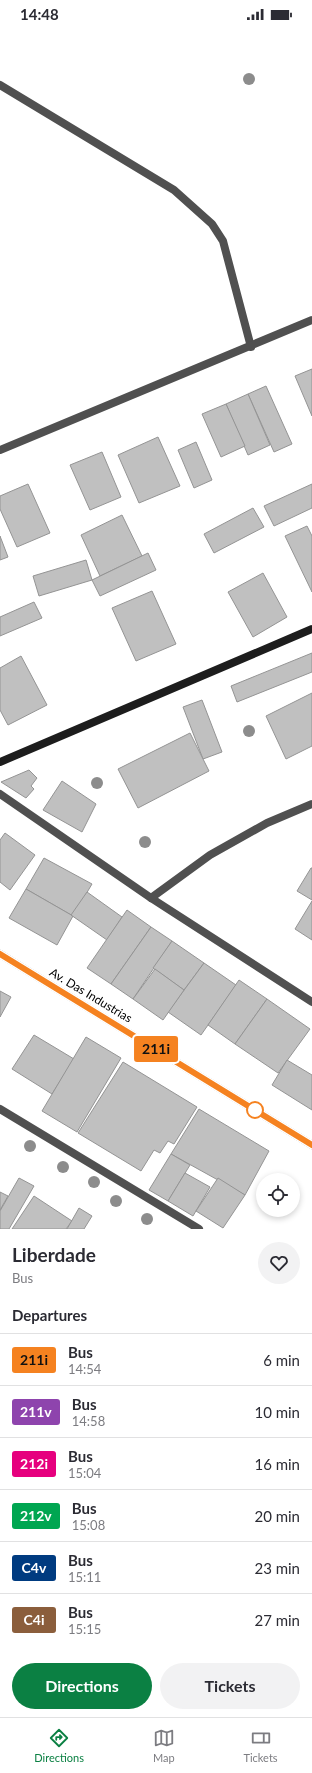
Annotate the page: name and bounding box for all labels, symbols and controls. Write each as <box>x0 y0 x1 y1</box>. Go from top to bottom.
text: 14:48 <box>20 5 59 23</box>
street label: Av. Das Industrias <box>47 964 135 1026</box>
line badge: 211i <box>128 1036 184 1062</box>
text: 211i <box>142 1040 170 1057</box>
unlabelled marker <box>246 1101 264 1119</box>
map controls <box>256 1173 300 1217</box>
button: locate <box>256 1173 300 1217</box>
button: heart <box>258 1242 300 1284</box>
text: Liberdade <box>12 1243 96 1266</box>
text: Bus <box>12 1270 33 1286</box>
text: Departures <box>12 1306 87 1324</box>
text: Bus <box>68 1343 93 1361</box>
text: 211i <box>20 1351 48 1368</box>
text: 6 min <box>263 1351 300 1369</box>
text: 14:54 <box>68 1361 101 1377</box>
text: Bus <box>72 1395 97 1413</box>
text: 211v <box>20 1403 52 1420</box>
text: 10 min <box>254 1403 300 1421</box>
text: 14:58 <box>72 1413 105 1429</box>
text: Bus <box>68 1447 93 1465</box>
text: 212i <box>20 1455 48 1472</box>
text: 16 min <box>254 1455 300 1473</box>
text: 15:04 <box>68 1465 101 1481</box>
text: Bus <box>72 1499 97 1517</box>
text: 212v <box>20 1507 52 1524</box>
text: 20 min <box>254 1507 300 1525</box>
text: 15:08 <box>72 1517 105 1533</box>
text: Bus <box>68 1551 93 1569</box>
text: C4v <box>22 1559 46 1576</box>
text: 23 min <box>254 1559 300 1577</box>
text: 15:11 <box>68 1569 101 1585</box>
text: Bus <box>68 1603 93 1621</box>
text: C4i <box>24 1611 44 1628</box>
text: 27 min <box>254 1611 300 1629</box>
text: 15:15 <box>68 1621 101 1637</box>
button: Directions <box>12 1663 152 1709</box>
button: Tickets <box>160 1663 300 1709</box>
tab: Directions <box>34 1727 84 1764</box>
tab: Map <box>153 1727 175 1764</box>
tab: Tickets <box>243 1727 278 1764</box>

